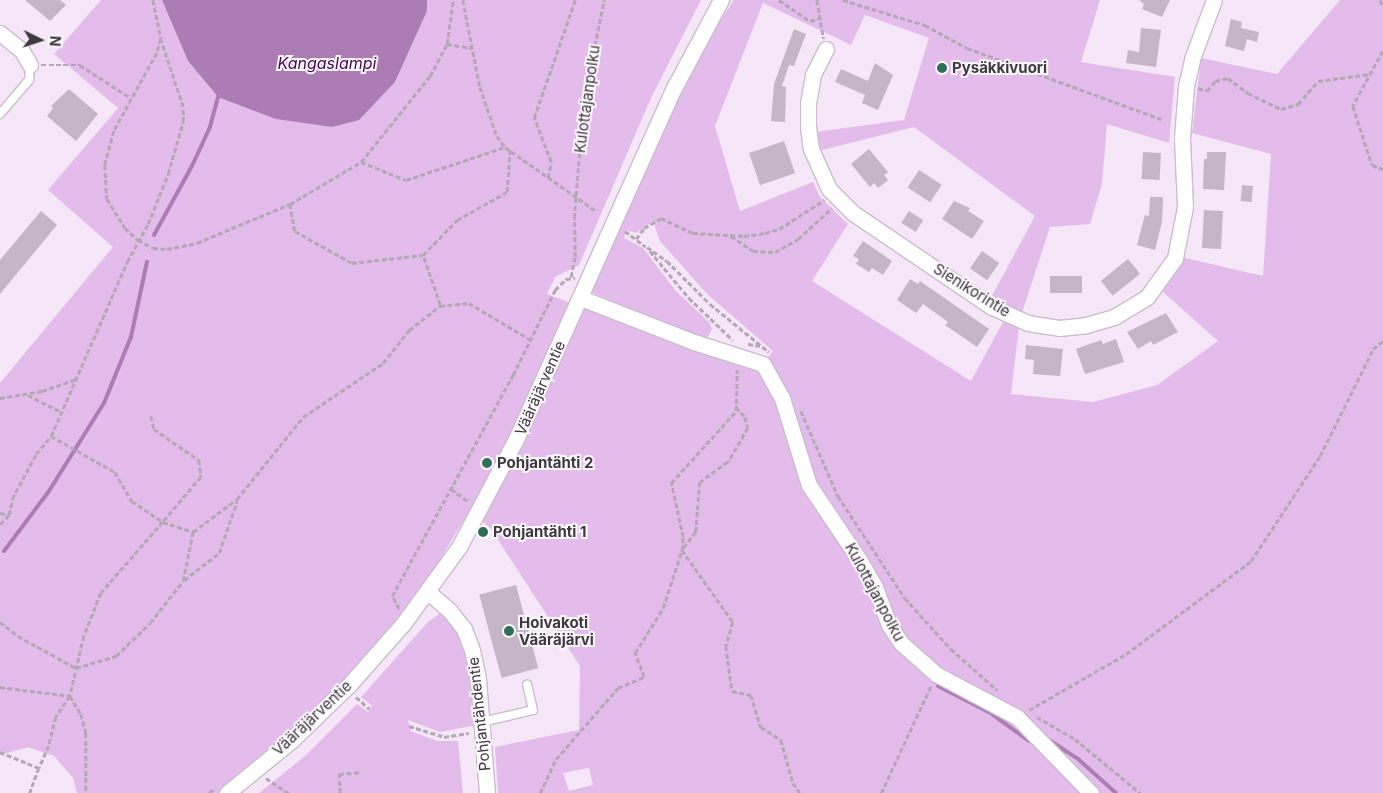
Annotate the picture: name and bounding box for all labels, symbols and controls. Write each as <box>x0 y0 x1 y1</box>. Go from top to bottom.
north arrow <box>15 15 65 65</box>
text: N <box>47 35 64 47</box>
street label: Kulottajanpolku <box>571 44 603 154</box>
water label: Kangaslampi <box>278 53 376 73</box>
place label: Pysäkkivuori <box>952 59 1047 77</box>
marker: Pysäkkivuori <box>936 62 948 74</box>
street label: Sienikorintie <box>930 259 1014 321</box>
street label: Vääräjärventie <box>511 338 569 438</box>
place label: Pohjantähti 2 <box>497 454 593 472</box>
marker: Pohjantähti 2 <box>481 457 493 469</box>
place label: Pohjantähti 1 <box>493 523 586 541</box>
marker: Pohjantähti 1 <box>477 526 489 538</box>
street label: Kulottajanpolku <box>842 540 908 644</box>
place label: Hoivakoti Vääräjärvi <box>519 613 594 648</box>
marker: Hoivakoti Vääräjärvi <box>503 625 515 637</box>
street label: Pohjantähdentie <box>464 656 494 772</box>
street label: Vääräjärventie <box>269 677 355 759</box>

